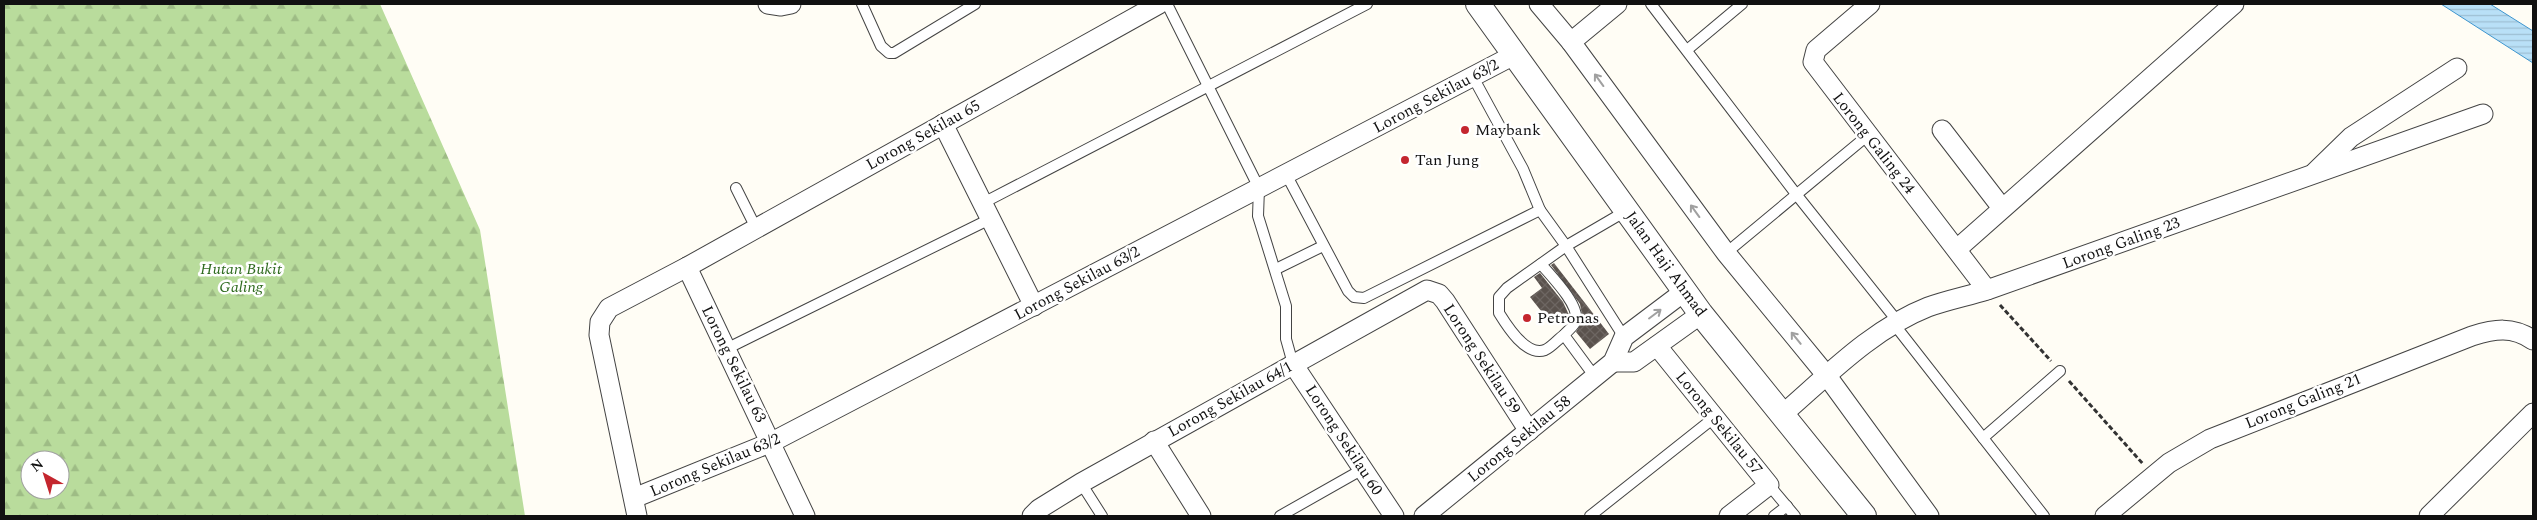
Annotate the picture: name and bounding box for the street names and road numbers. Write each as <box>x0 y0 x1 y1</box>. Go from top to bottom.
street label: Lorong Sekilau 63/2 <box>1369 53 1503 139</box>
street label: Lorong Galing 24 <box>1827 87 1921 199</box>
street label: Lorong Sekilau 65 <box>861 94 985 176</box>
street label: Jalan Haji Ahmad <box>1619 206 1713 322</box>
street label: Lorong Galing 23 <box>2059 211 2183 275</box>
street label: Lorong Sekilau 63/2 <box>1010 240 1144 326</box>
street label: Lorong Sekilau 59 <box>1437 299 1527 419</box>
street label: Lorong Sekilau 63 <box>695 301 773 427</box>
street label: Lorong Sekilau 64/1 <box>1163 355 1297 443</box>
street label: Lorong Sekilau 57 <box>1670 366 1768 480</box>
street label: Lorong Galing 21 <box>2241 367 2365 435</box>
street label: Lorong Sekilau 60 <box>1299 380 1389 500</box>
street label: Lorong Sekilau 58 <box>1462 390 1576 488</box>
street label: Lorong Sekilau 63/2 <box>646 427 784 503</box>

